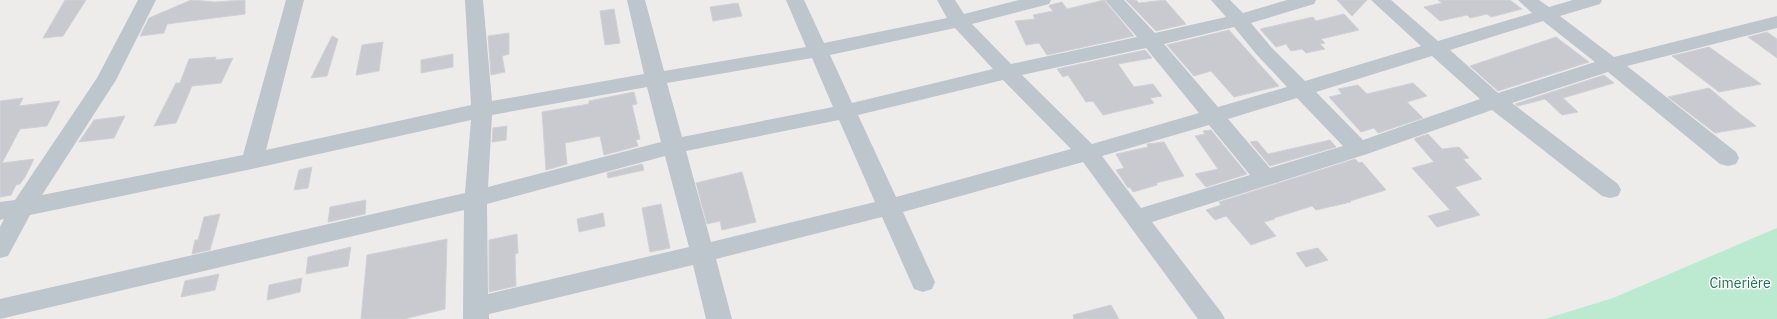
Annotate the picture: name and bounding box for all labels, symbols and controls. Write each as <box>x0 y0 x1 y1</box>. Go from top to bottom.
park label: Cimerière <box>1709 274 1771 292</box>

